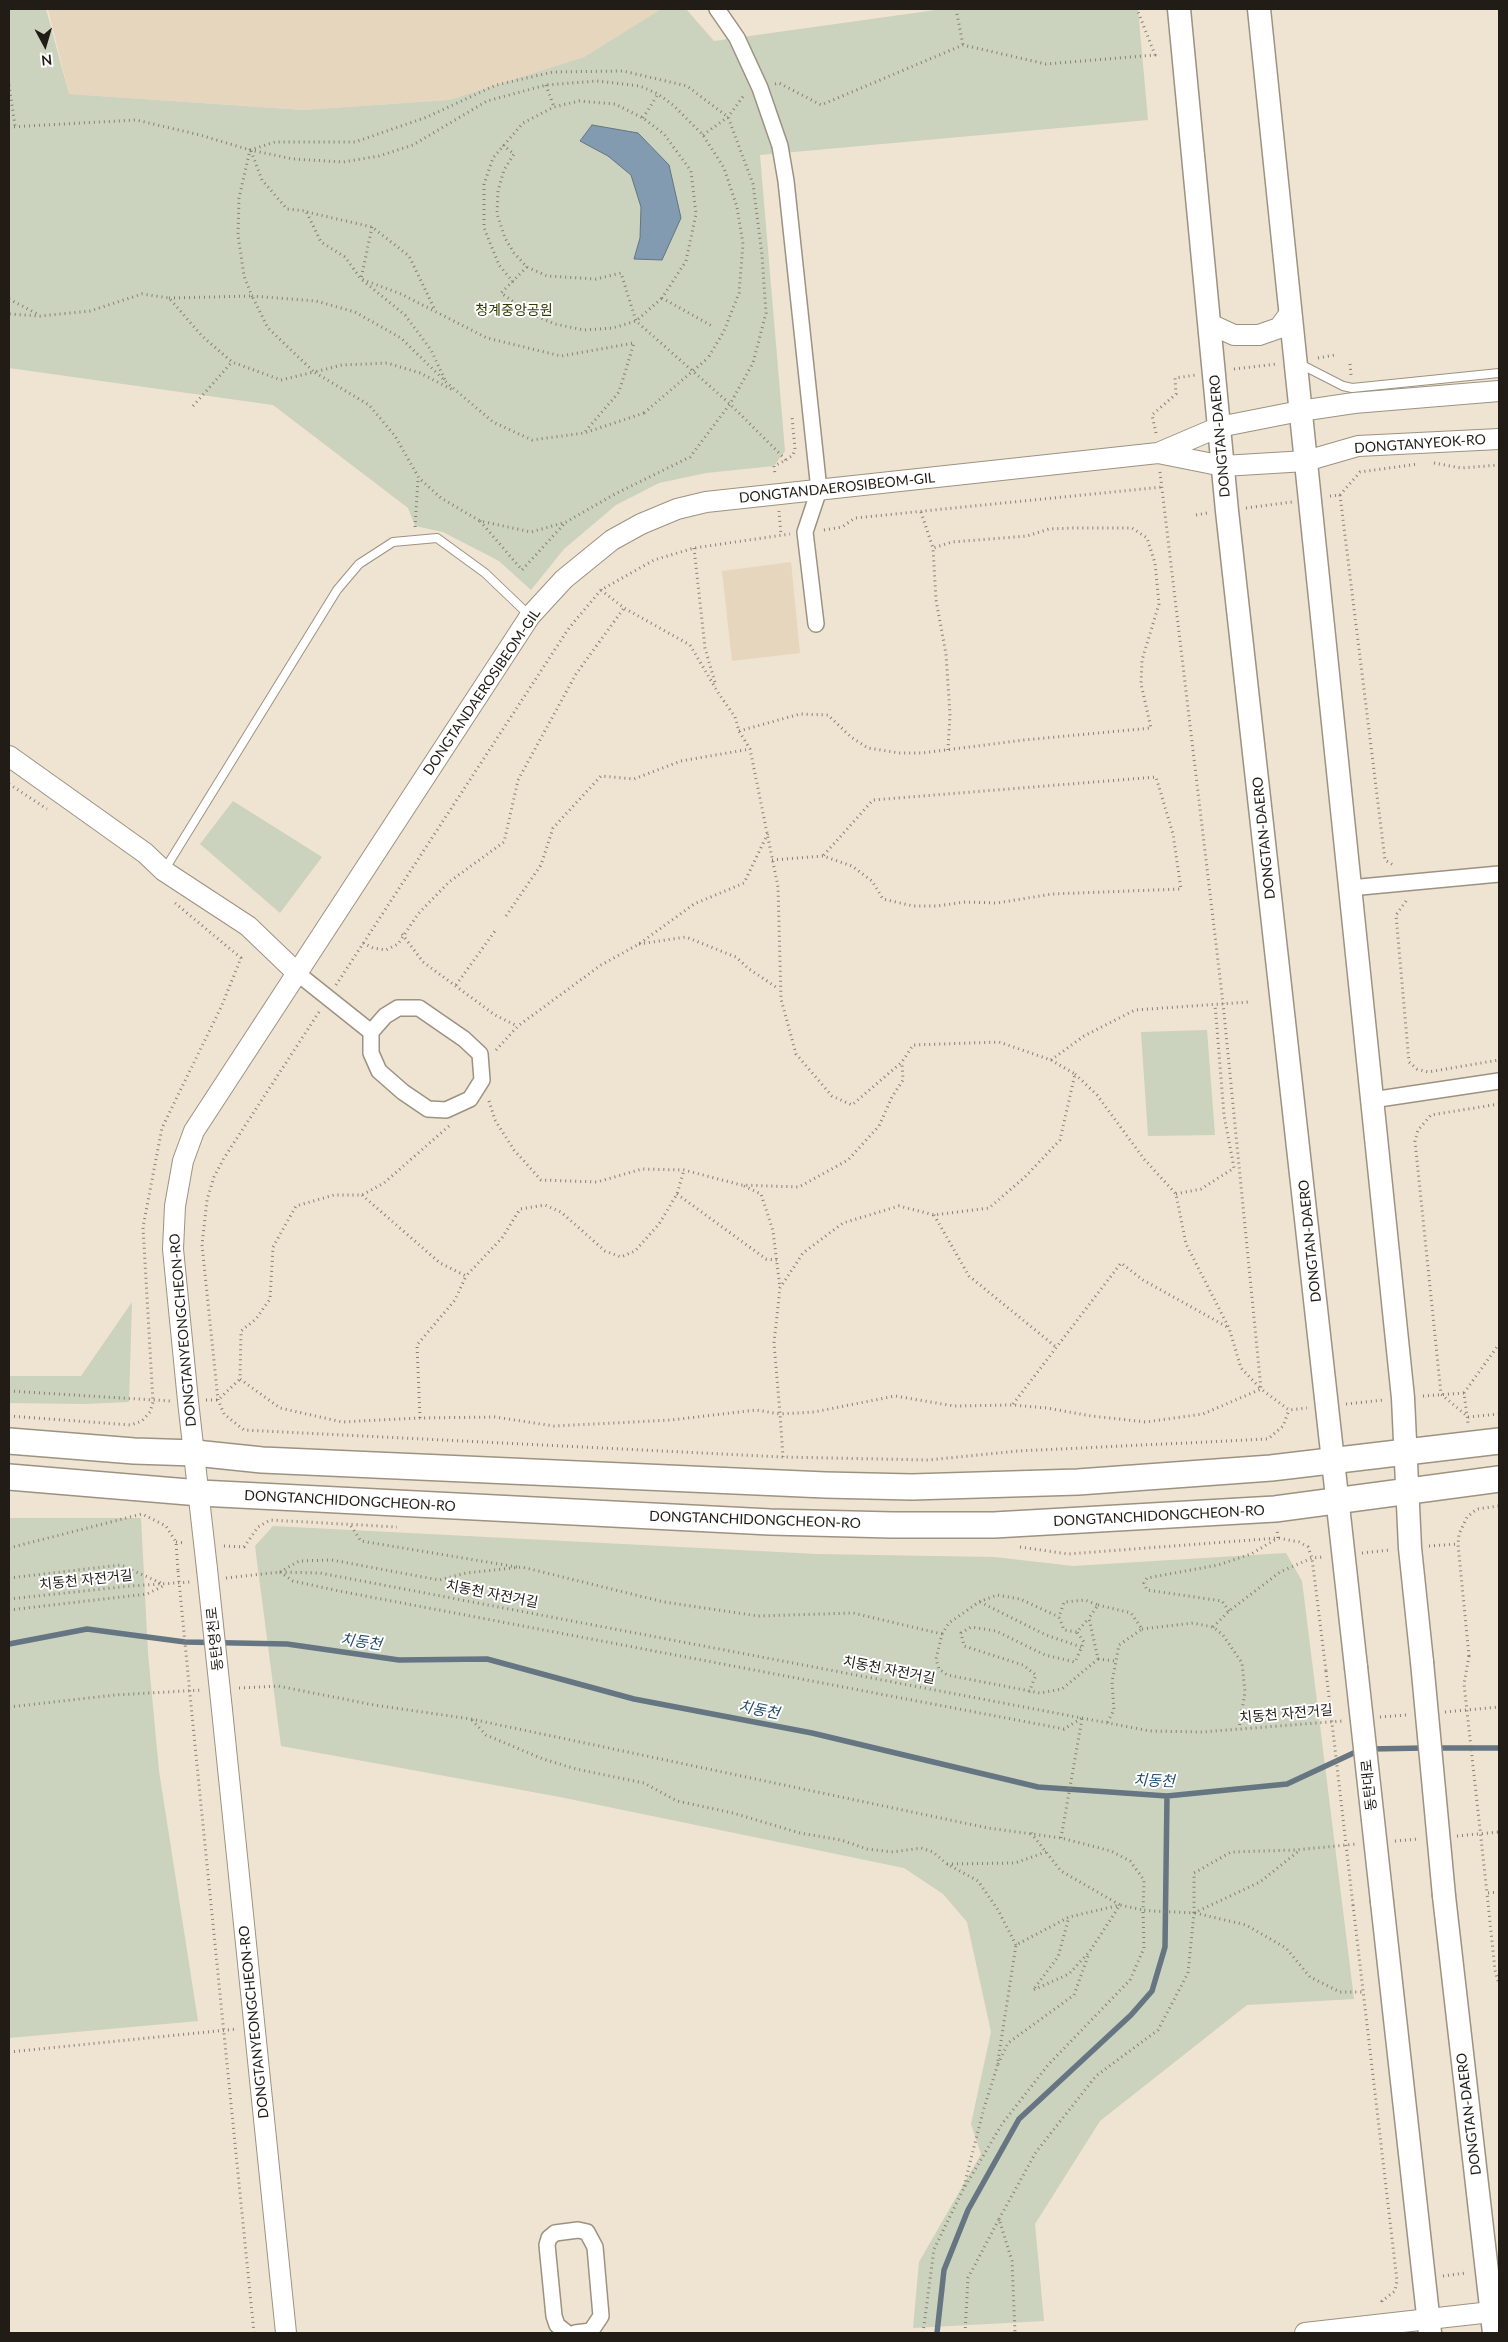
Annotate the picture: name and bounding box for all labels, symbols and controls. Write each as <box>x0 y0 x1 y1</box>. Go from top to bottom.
north arrow <box>20 20 70 70</box>
text: N <box>40 51 53 69</box>
park label: 청계중앙공원 <box>475 302 553 318</box>
street label: DONGTAN-DAERO <box>1206 374 1234 498</box>
street label: DONGTANYEOK-RO <box>1354 431 1486 457</box>
street label: DONGTANDAEROSIBEOM-GIL <box>738 469 936 507</box>
street label: DONGTANDAEROSIBEOM-GIL <box>420 606 544 778</box>
street label: DONGTAN-DAERO <box>1249 776 1279 900</box>
street label: DONGTAN-DAERO <box>1295 1179 1325 1303</box>
street label: DONGTANYEONGCHEON-RO <box>166 1233 200 1427</box>
street label: DONGTANCHIDONGCHEON-RO <box>244 1487 456 1515</box>
street label: DONGTANCHIDONGCHEON-RO <box>1053 1502 1265 1530</box>
street label: DONGTANCHIDONGCHEON-RO <box>649 1508 861 1532</box>
street label: 치동천 자전거길 <box>39 1567 133 1593</box>
street label: 치동천 자전거길 <box>444 1577 540 1611</box>
street label: 동탄영천로 <box>203 1606 227 1672</box>
water label: 치동천 <box>339 1630 383 1654</box>
street label: 치동천 자전거길 <box>841 1653 937 1687</box>
water label: 치동천 <box>737 1697 781 1723</box>
street label: 치동천 자전거길 <box>1239 1702 1333 1726</box>
street label: 동탄대로 <box>1358 1759 1380 1811</box>
water label: 치동천 <box>1133 1771 1175 1791</box>
street label: DONGTANYEONGCHEON-RO <box>236 1925 272 2119</box>
street label: DONGTAN-DAERO <box>1453 2052 1485 2176</box>

